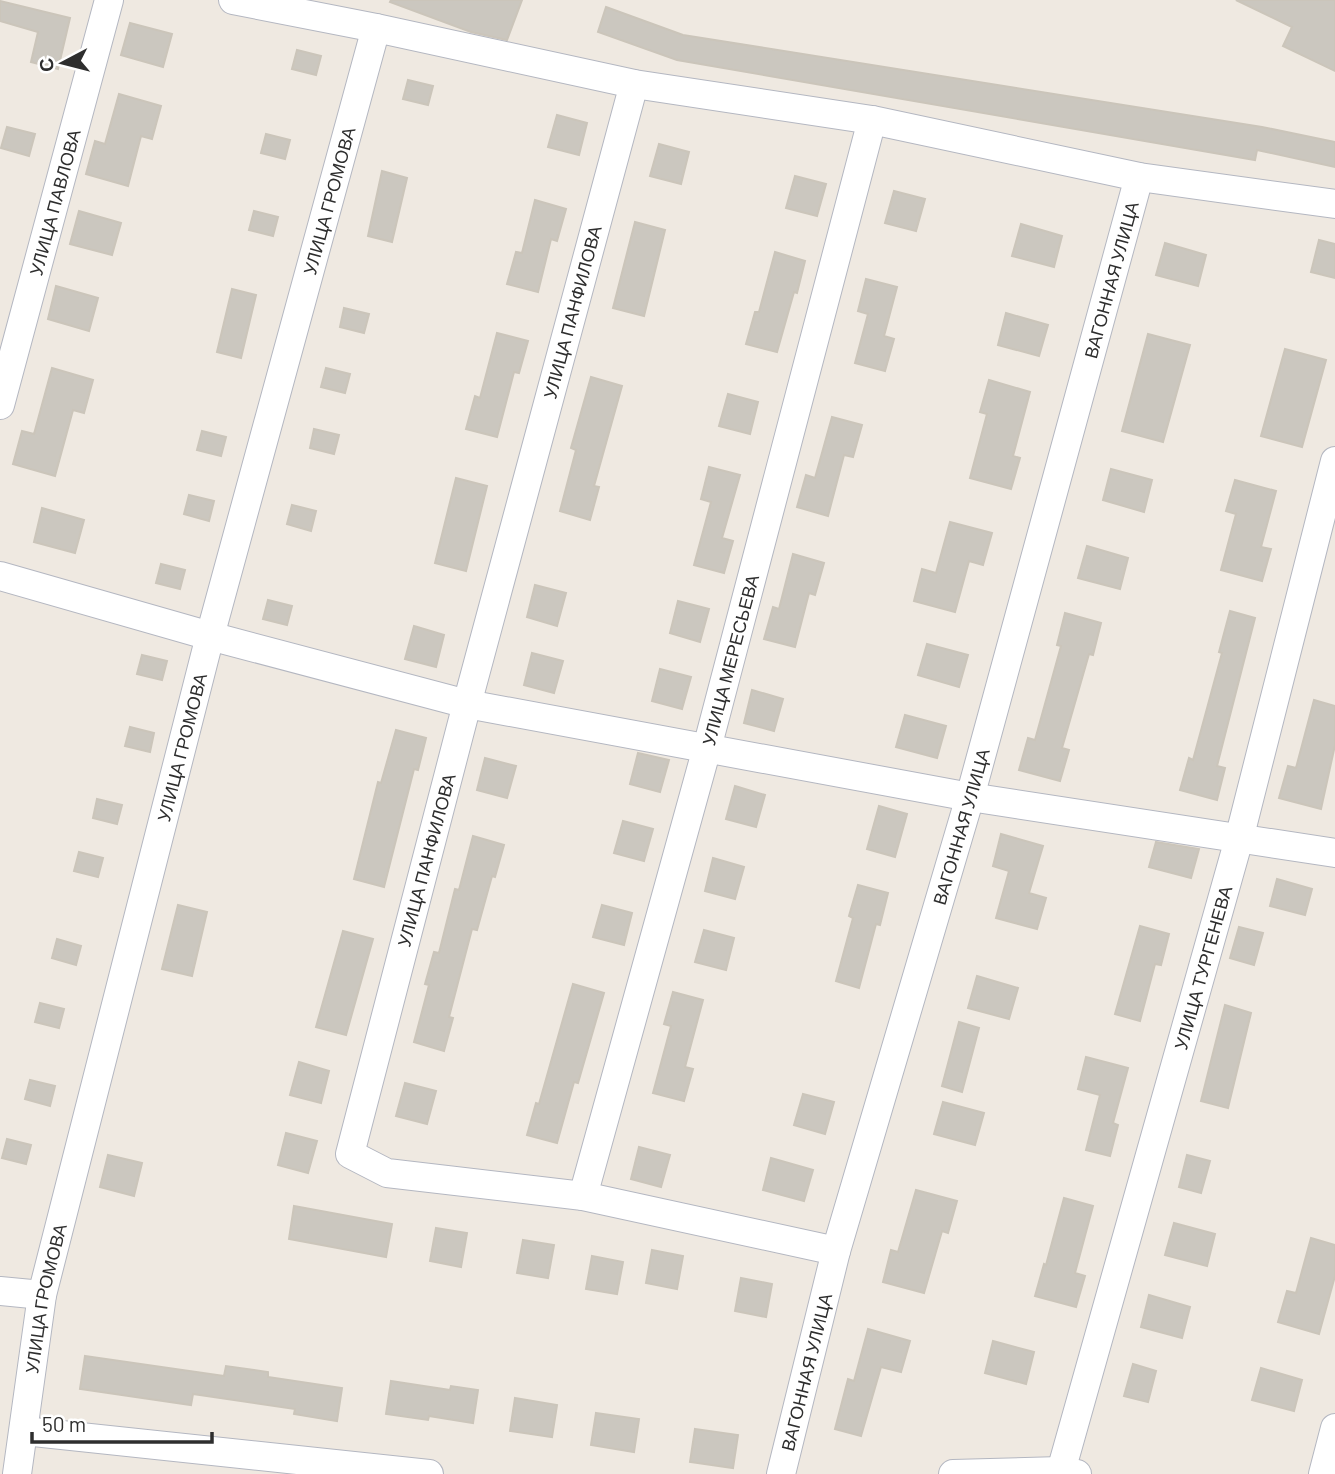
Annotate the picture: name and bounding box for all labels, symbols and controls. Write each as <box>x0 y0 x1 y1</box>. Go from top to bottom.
north arrow <box>28 28 98 98</box>
text: С <box>33 57 58 73</box>
street label: УЛИЦА ГРОМОВА <box>298 124 360 277</box>
street label: УЛИЦА ПАВЛОВА <box>24 127 85 278</box>
street label: ВАГОННАЯ УЛИЦА <box>1079 199 1143 361</box>
street label: УЛИЦА ПАНФИЛОВА <box>538 223 606 401</box>
street label: УЛИЦА МЕРЕСЬЕВА <box>697 572 763 748</box>
street label: УЛИЦА ГРОМОВА <box>152 671 211 824</box>
street label: ВАГОННАЯ УЛИЦА <box>928 746 994 907</box>
street label: УЛИЦА ПАНФИЛОВА <box>392 771 460 949</box>
street label: УЛИЦА ТУРГЕНЕВА <box>1169 883 1236 1052</box>
street label: УЛИЦА ГРОМОВА <box>20 1221 71 1375</box>
street label: ВАГОННАЯ УЛИЦА <box>776 1291 836 1453</box>
scale bar <box>32 1400 212 1444</box>
text: 50 m <box>42 1411 86 1436</box>

